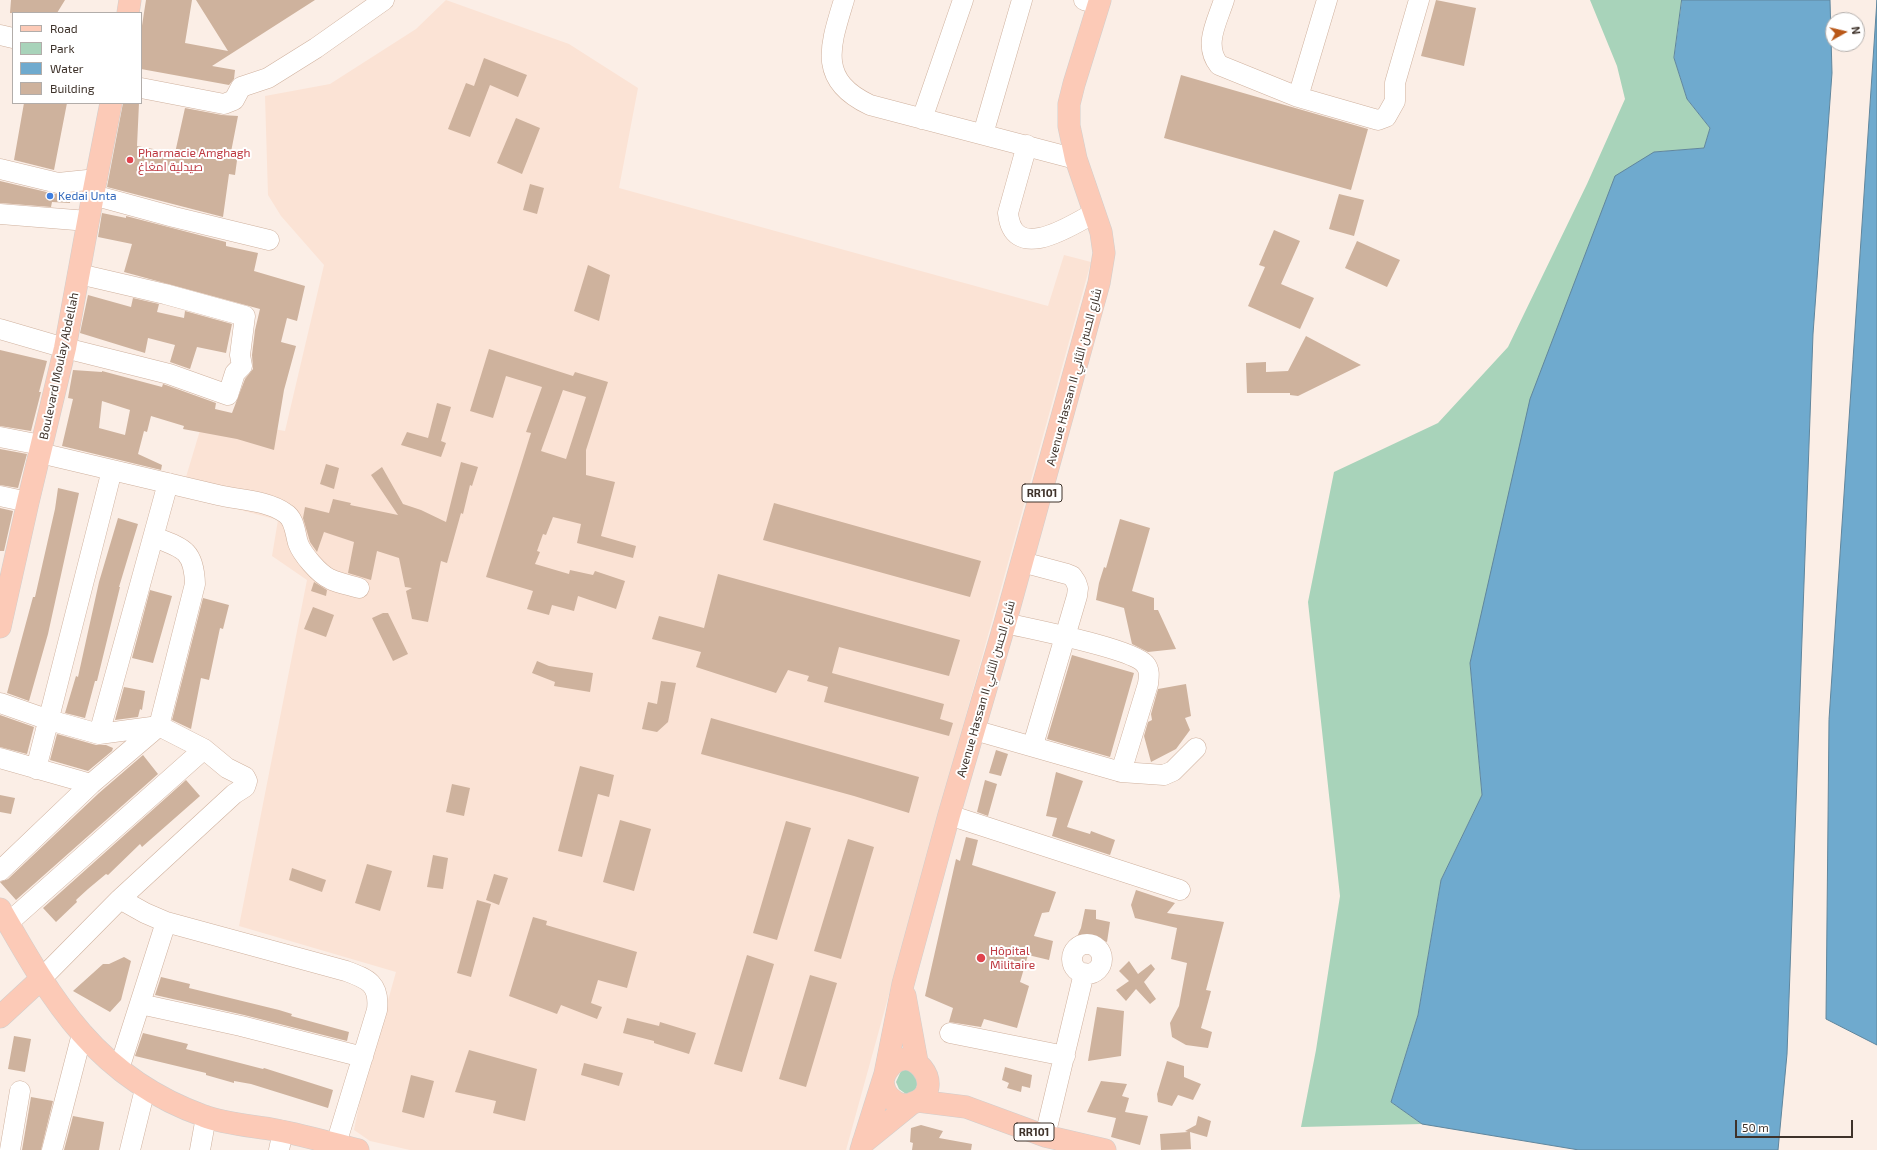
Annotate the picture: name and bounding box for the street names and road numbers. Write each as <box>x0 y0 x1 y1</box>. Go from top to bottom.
street label: Avenue Hassan II شارع الحسن الثاني <box>1043 287 1105 467</box>
street label: Boulevard Moulay Abdellah <box>36 291 82 441</box>
road number: RR101 <box>1022 484 1062 502</box>
street label: Avenue Hassan II شارع الحسن الثاني <box>954 599 1018 779</box>
road number: RR101 <box>1014 1123 1054 1141</box>

